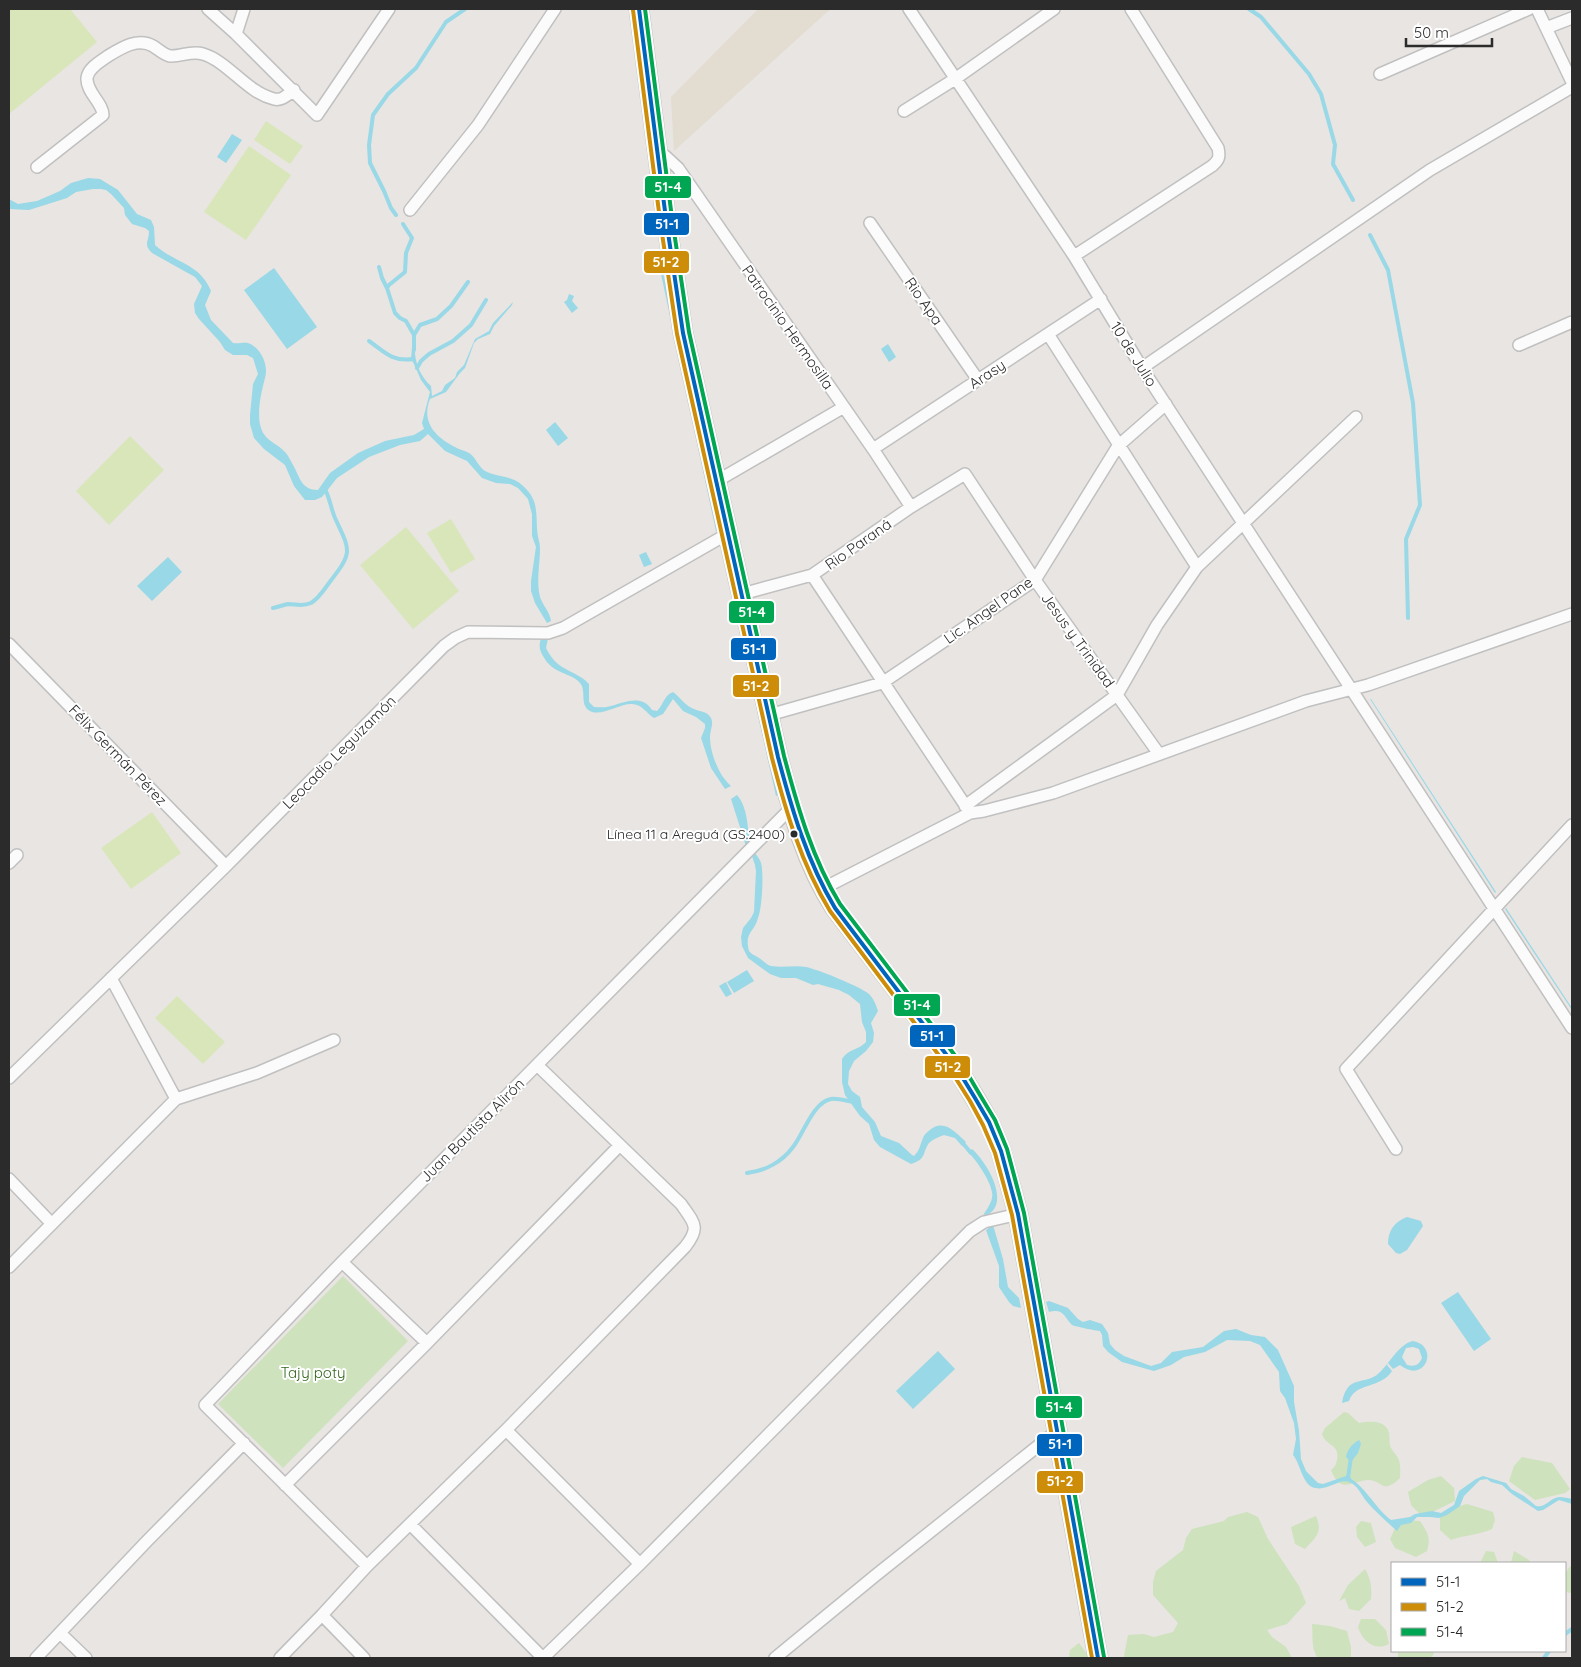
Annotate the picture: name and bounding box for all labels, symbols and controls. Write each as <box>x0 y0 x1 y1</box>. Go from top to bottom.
scale bar <box>1406 15 1492 47</box>
text: 50 m <box>1414 23 1449 42</box>
line badge: 51-4 <box>644 175 692 199</box>
text: 51-4 <box>654 178 682 196</box>
line badge: 51-1 <box>643 212 690 236</box>
text: 51-1 <box>655 215 679 233</box>
line badge: 51-2 <box>643 250 690 274</box>
text: 51-2 <box>652 253 680 271</box>
street label: Patrocinio Hermosilla <box>738 261 838 393</box>
street label: Rio Apa <box>901 273 947 329</box>
street label: 10 de Julio <box>1107 318 1161 390</box>
street label: Arasy <box>965 355 1009 393</box>
street label: Rio Paraná <box>821 514 895 574</box>
street label: Lic. Angel Pane <box>940 572 1036 648</box>
street label: Jesus y Trinidad <box>1037 589 1119 691</box>
line badge: 51-4 <box>728 600 775 624</box>
text: 51-4 <box>738 603 766 621</box>
line badge: 51-1 <box>730 637 777 661</box>
text: 51-1 <box>742 640 766 658</box>
line badge: 51-2 <box>732 674 780 698</box>
text: 51-2 <box>742 677 770 695</box>
street label: Leocadio Leguizamón <box>278 691 400 813</box>
street label: Félix Germán Pérez <box>65 700 171 810</box>
place label: Línea 11 a Areguá (GS.2400) <box>607 825 785 843</box>
marker: Línea 11 a Areguá (GS.2400) <box>789 829 799 839</box>
line badge: 51-4 <box>893 993 941 1017</box>
text: 51-4 <box>903 996 931 1014</box>
line badge: 51-1 <box>909 1024 956 1048</box>
text: 51-1 <box>920 1027 944 1045</box>
line badge: 51-2 <box>924 1055 971 1079</box>
text: 51-2 <box>934 1058 962 1076</box>
street label: Juan Bautista Alirón <box>416 1074 528 1186</box>
park label: Tajy poty <box>280 1363 346 1382</box>
line badge: 51-4 <box>1035 1395 1083 1419</box>
text: 51-4 <box>1045 1398 1073 1416</box>
line badge: 51-1 <box>1036 1433 1083 1457</box>
text: 51-1 <box>1048 1435 1072 1453</box>
line badge: 51-2 <box>1036 1470 1084 1494</box>
text: 51-2 <box>1046 1472 1074 1490</box>
legend <box>1391 1562 1566 1652</box>
text: 51-1 <box>1436 1572 1460 1591</box>
text: 51-2 <box>1436 1597 1464 1616</box>
text: 51-4 <box>1436 1622 1464 1641</box>

